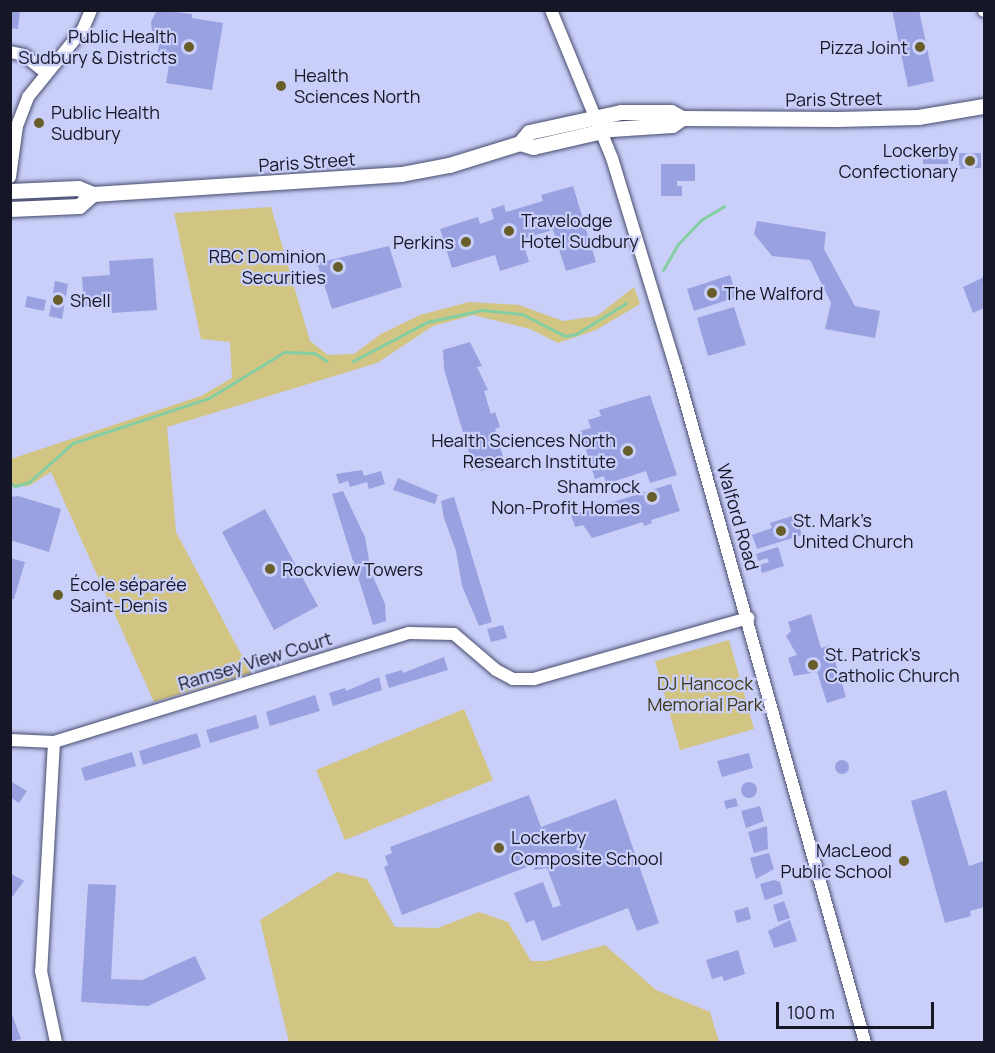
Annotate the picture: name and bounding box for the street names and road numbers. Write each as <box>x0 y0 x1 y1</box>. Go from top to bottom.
street label: Paris Street <box>785 87 883 111</box>
street label: Paris Street <box>258 148 356 176</box>
street label: Walford Road <box>712 461 764 573</box>
street label: Ramsey View Court <box>175 627 335 695</box>

